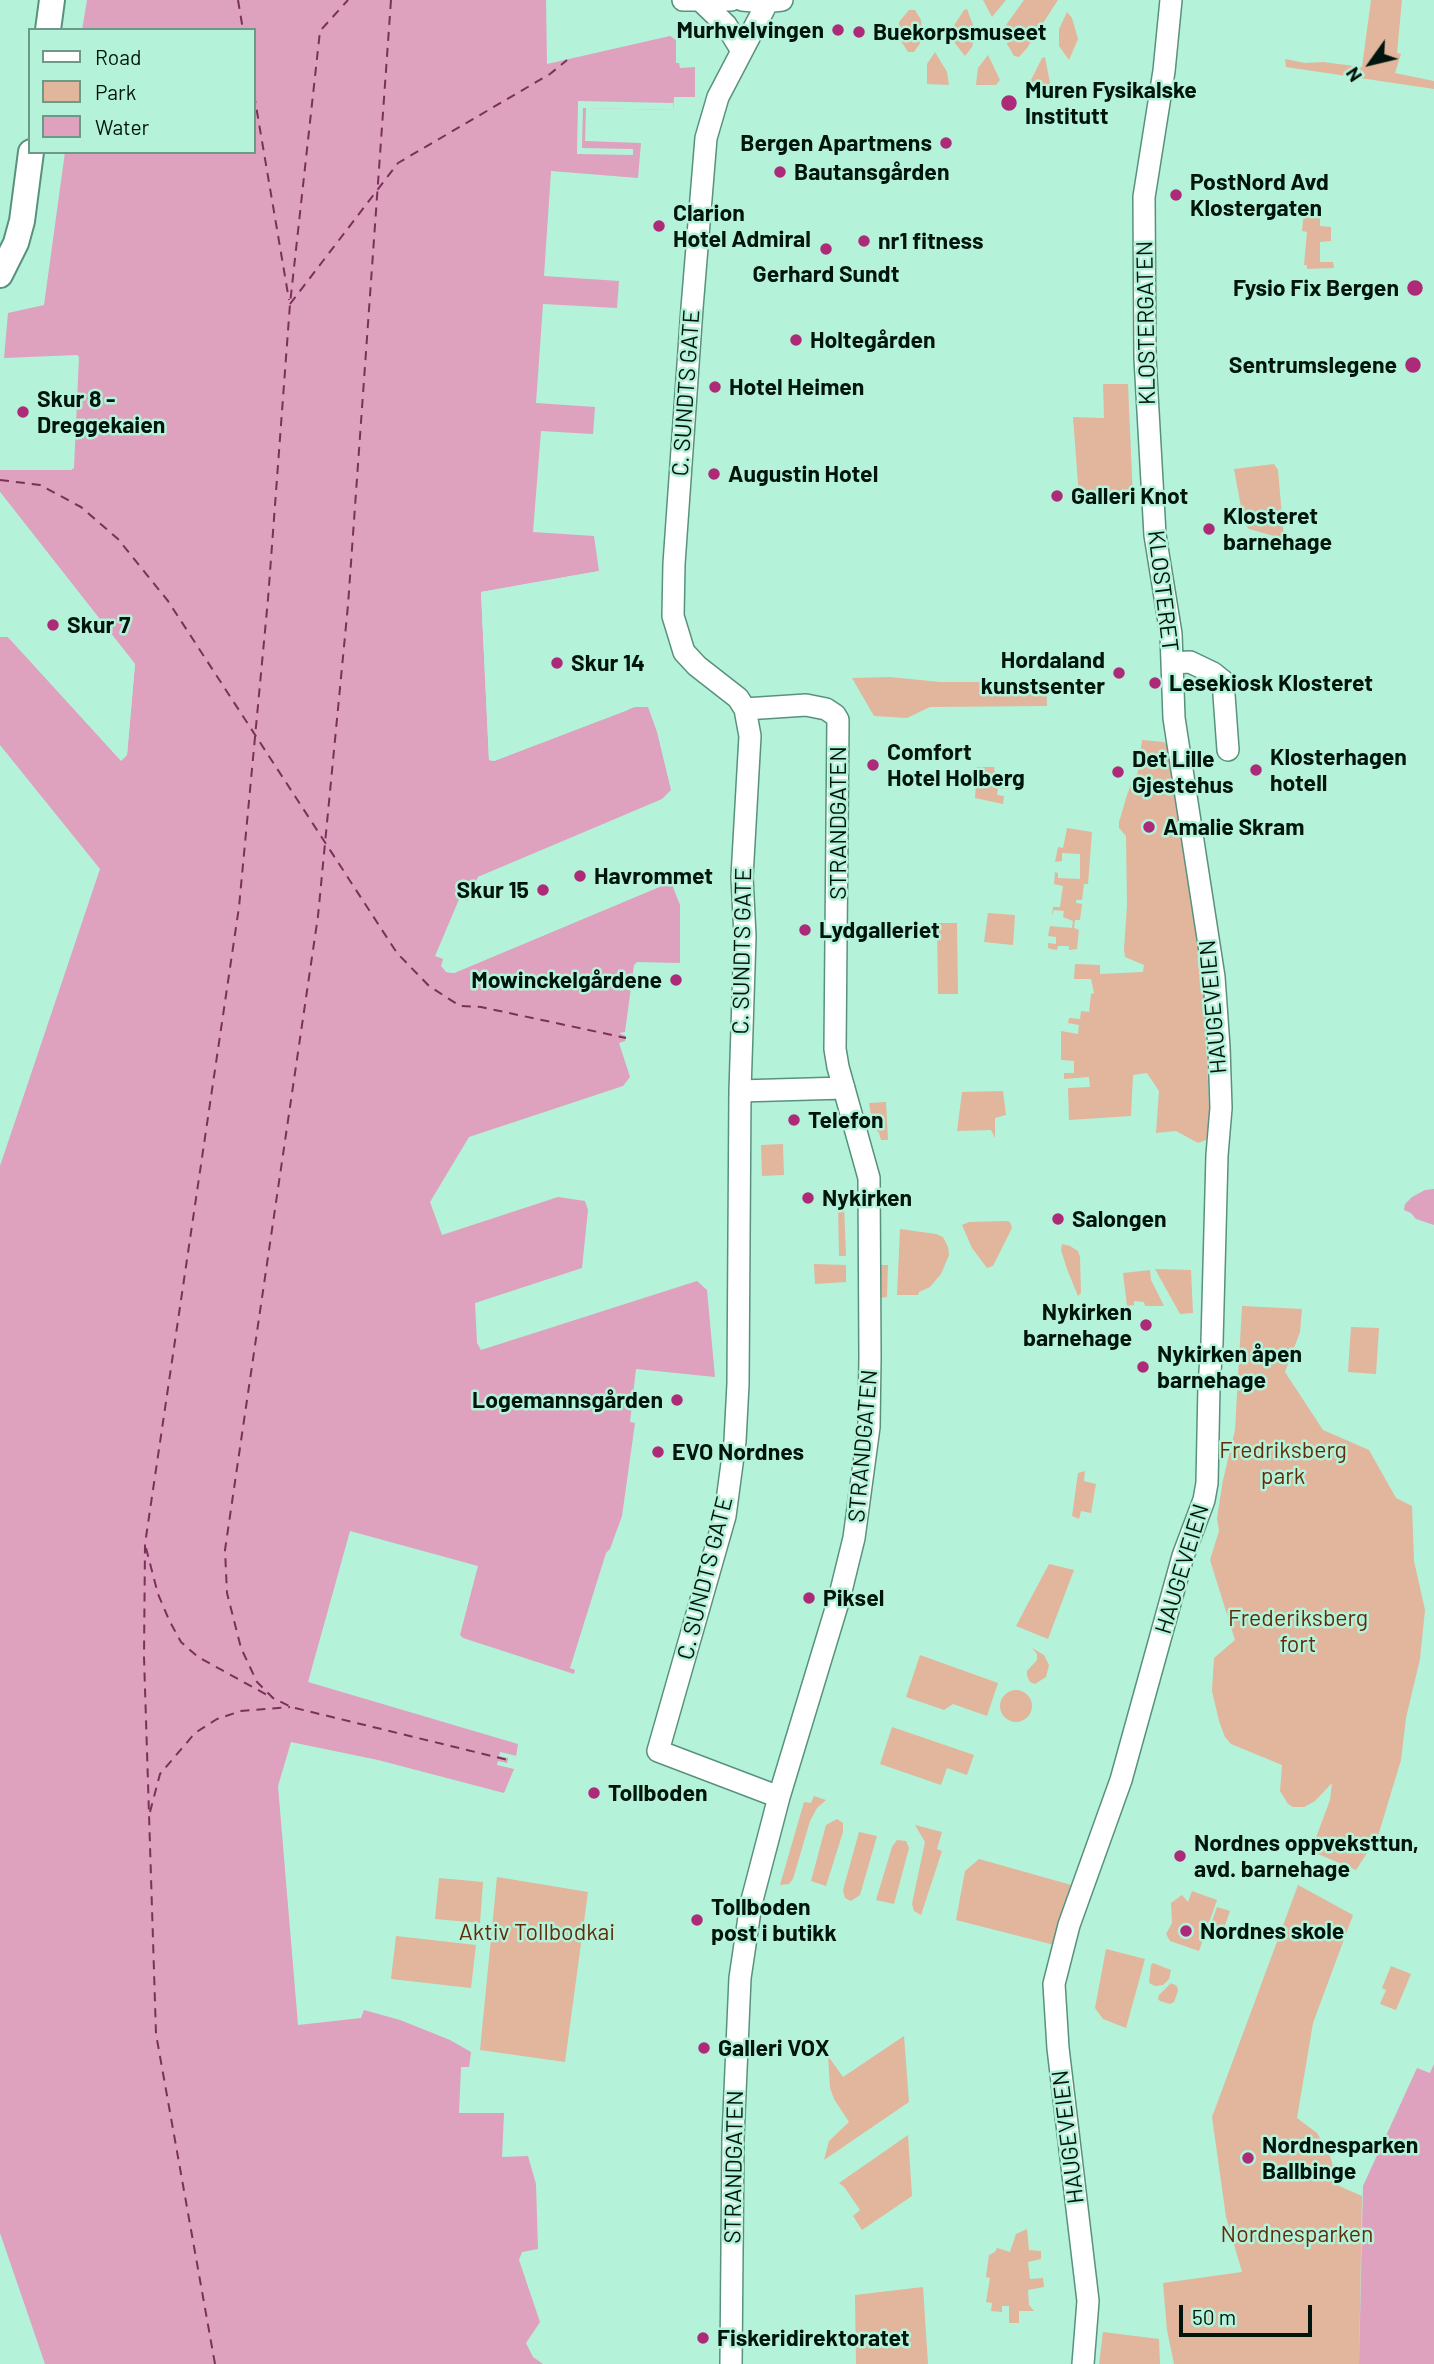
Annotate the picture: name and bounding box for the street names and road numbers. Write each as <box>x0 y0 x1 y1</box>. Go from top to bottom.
street label: KLOSTERGATEN <box>1131 241 1161 405</box>
street label: C. SUNDTS GATE <box>666 309 706 477</box>
street label: KLOSTERET <box>1142 529 1184 653</box>
street label: STRANDGATEN <box>824 746 852 900</box>
street label: C. SUNDTS GATE <box>727 867 757 1035</box>
street label: HAUGEVEIEN <box>1193 939 1233 1075</box>
street label: STRANDGATEN <box>843 1368 883 1524</box>
street label: C. SUNDTS GATE <box>671 1494 739 1662</box>
street label: HAUGEVEIEN <box>1149 1501 1215 1637</box>
street label: HAUGEVEIEN <box>1046 2069 1090 2205</box>
street label: STRANDGATEN <box>719 2090 749 2244</box>

